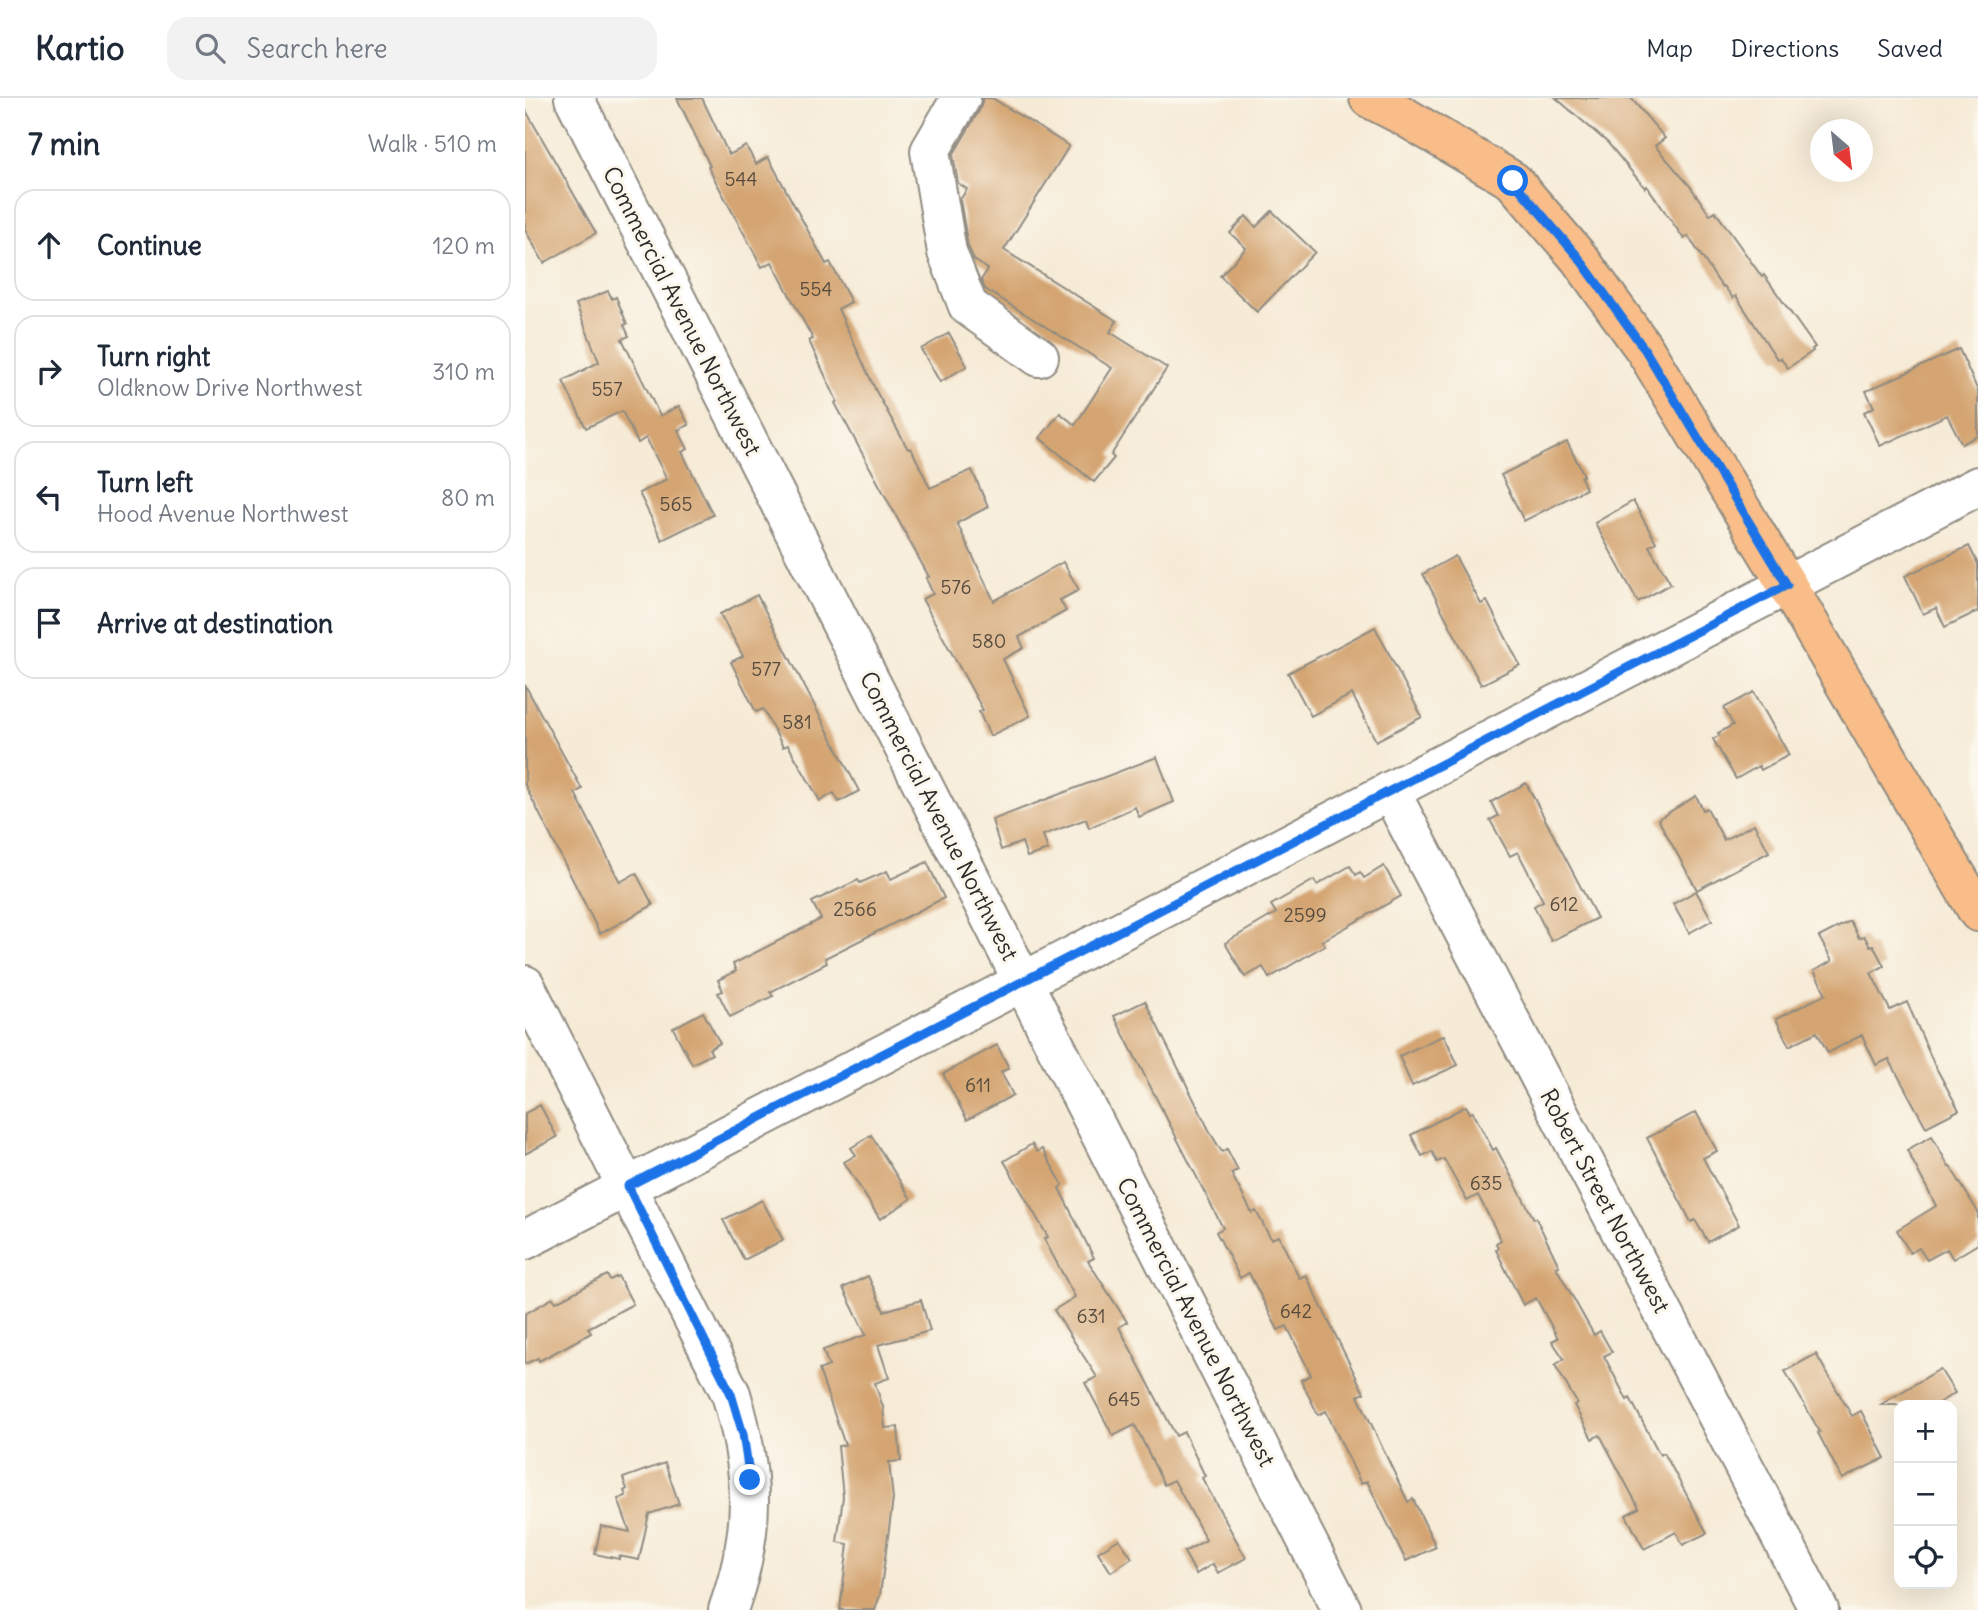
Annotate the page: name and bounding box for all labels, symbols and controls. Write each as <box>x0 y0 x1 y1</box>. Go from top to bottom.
search box <box>167 17 657 80</box>
text: Kartio <box>35 27 125 69</box>
icon: search <box>191 29 229 67</box>
text: Search here <box>247 32 388 65</box>
text: Map <box>1646 33 1693 63</box>
text: Directions <box>1731 33 1839 63</box>
text: Saved <box>1877 33 1943 63</box>
north arrow <box>1810 119 1873 182</box>
text: 7 min <box>28 125 100 163</box>
text: Walk · 510 m <box>368 129 497 158</box>
street label: Commercial Avenue Northwest <box>597 161 768 460</box>
route start <box>1497 165 1528 196</box>
house number: 544 <box>725 167 757 191</box>
icon: ahead <box>30 226 68 264</box>
text: Continue <box>97 229 202 262</box>
text: 120 m <box>432 231 495 260</box>
house number: 554 <box>800 277 832 301</box>
text: Turn right <box>97 340 210 373</box>
icon: right <box>30 352 68 390</box>
text: 310 m <box>432 357 495 386</box>
text: Oldknow Drive Northwest <box>97 373 362 402</box>
house number: 557 <box>591 377 623 401</box>
text: Turn left <box>97 466 193 499</box>
icon: left <box>30 478 68 516</box>
text: 80 m <box>441 483 495 512</box>
house number: 565 <box>660 492 692 516</box>
text: Hood Avenue Northwest <box>97 499 348 528</box>
house number: 576 <box>941 575 971 599</box>
icon: arrive <box>30 604 68 642</box>
text: Arrive at destination <box>97 607 333 640</box>
house number: 580 <box>972 629 1006 653</box>
house number: 577 <box>751 657 781 681</box>
street label: Commercial Avenue Northwest <box>854 666 1025 965</box>
house number: 581 <box>782 710 812 734</box>
house number: 612 <box>1550 892 1578 916</box>
house number: 2566 <box>833 897 877 921</box>
house number: 2599 <box>1283 903 1327 927</box>
house number: 611 <box>965 1073 991 1097</box>
street label: Robert Street Northwest <box>1534 1084 1677 1318</box>
house number: 635 <box>1470 1171 1502 1195</box>
street label: Commercial Avenue Northwest <box>1111 1172 1282 1471</box>
house number: 642 <box>1280 1299 1312 1323</box>
house number: 631 <box>1076 1304 1106 1328</box>
house number: 645 <box>1108 1387 1140 1411</box>
map controls <box>1894 1400 1957 1589</box>
button: + <box>1894 1400 1957 1463</box>
button: − <box>1894 1463 1957 1526</box>
route end <box>734 1464 765 1495</box>
button: locate <box>1894 1526 1957 1589</box>

